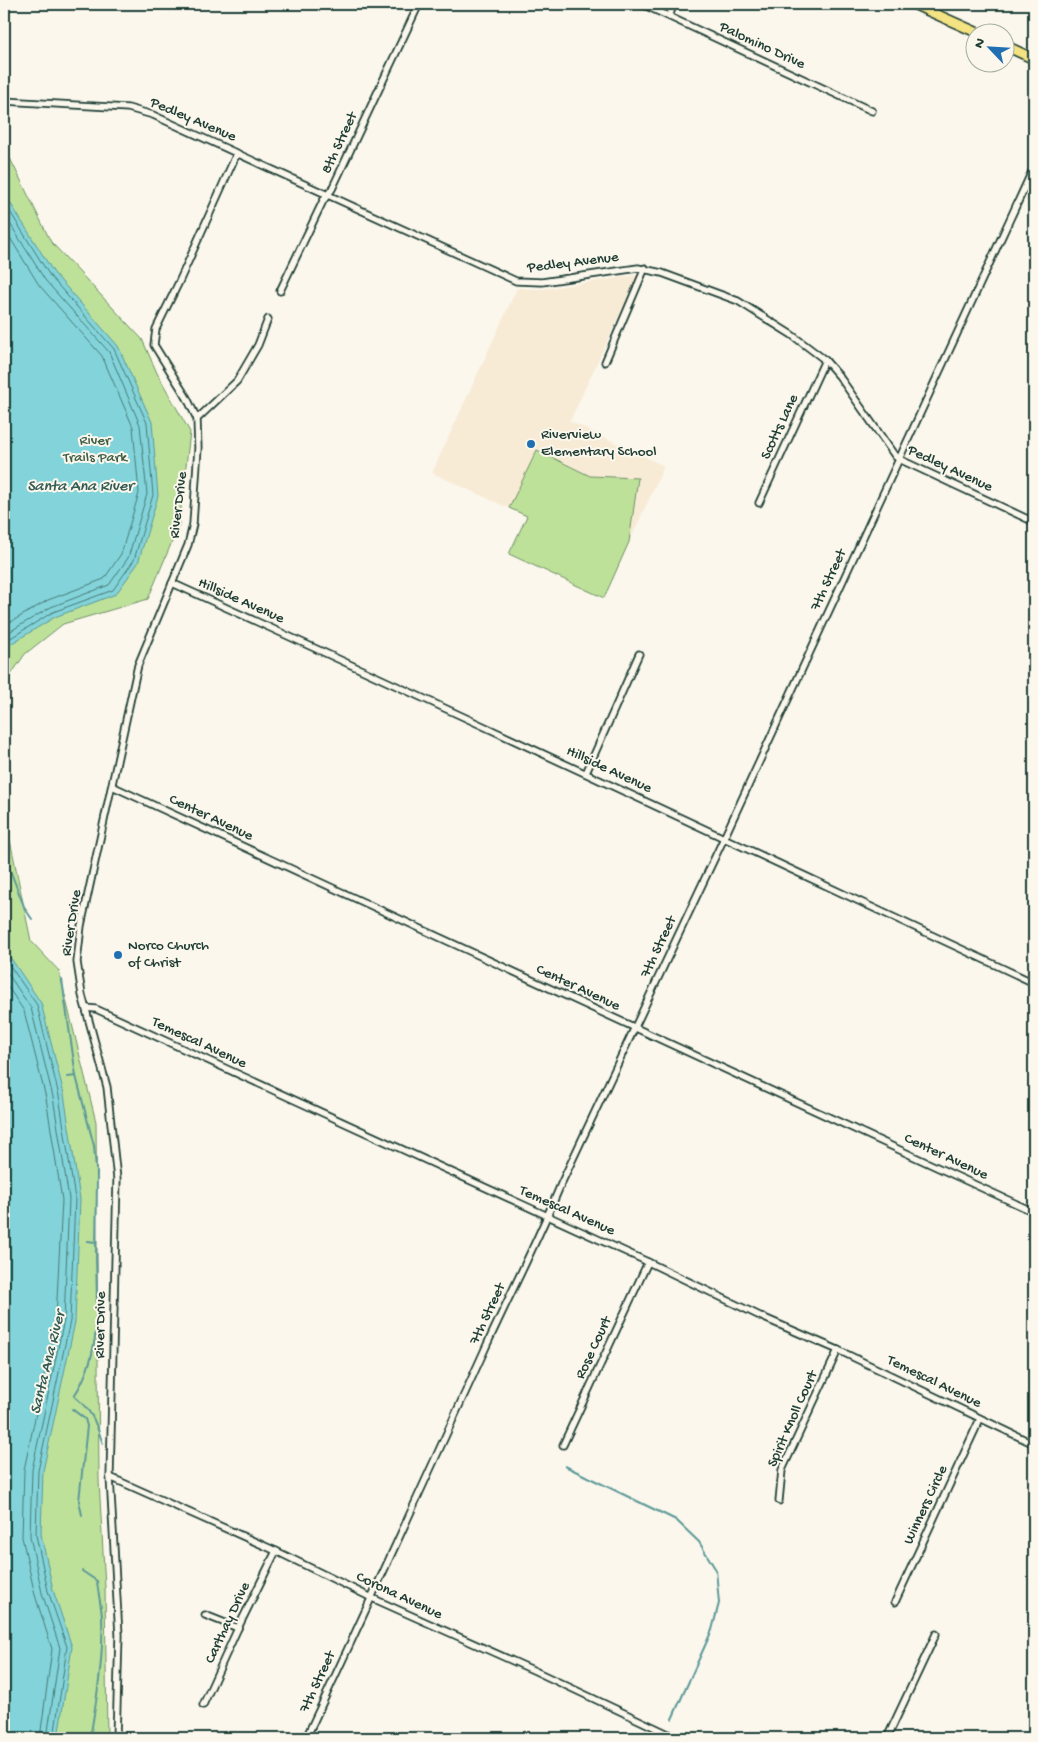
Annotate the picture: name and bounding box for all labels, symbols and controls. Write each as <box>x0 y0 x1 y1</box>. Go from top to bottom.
street label: Palomino Drive <box>715 18 808 74</box>
north arrow <box>966 22 1016 72</box>
text: N <box>971 36 990 51</box>
street label: Pedley Avenue <box>146 93 239 146</box>
street label: 8th Street <box>318 108 363 177</box>
street label: Pedley Avenue <box>525 248 620 278</box>
street label: Scotts Lane <box>757 391 803 462</box>
place label: Riverview Elementary School <box>541 426 657 461</box>
park label: River Trails Park <box>62 432 128 467</box>
marker: Riverview Elementary School <box>525 438 537 450</box>
street label: Pedley Avenue <box>904 441 996 497</box>
street label: River Drive <box>166 470 192 539</box>
water label: Santa Ana River <box>27 478 136 497</box>
street label: 7th Street <box>807 545 852 614</box>
street label: Hillside Avenue <box>195 574 287 628</box>
street label: Hillside Avenue <box>563 742 655 798</box>
street label: Center Avenue <box>166 791 256 845</box>
street label: River Drive <box>58 888 86 958</box>
street label: 7th Street <box>637 912 682 981</box>
place label: Norco Church of Christ <box>128 937 209 972</box>
marker: Norco Church of Christ <box>112 949 124 961</box>
street label: Center Avenue <box>533 961 623 1015</box>
street label: Temescal Avenue <box>148 1013 250 1073</box>
street label: Center Avenue <box>901 1130 991 1184</box>
street label: Temescal Avenue <box>515 1181 618 1240</box>
street label: 7th Street <box>466 1279 511 1348</box>
street label: River Drive <box>91 1291 111 1359</box>
water label: Santa Ana River <box>27 1306 72 1417</box>
street label: Rose Court <box>572 1312 617 1382</box>
street label: Temescal Avenue <box>883 1351 984 1413</box>
street label: Spirit Knoll Court <box>764 1366 823 1470</box>
street label: Winners Circle <box>900 1462 952 1547</box>
street label: Corona Avenue <box>353 1568 445 1624</box>
street label: Carthay Drive <box>201 1579 255 1667</box>
street label: 7th Street <box>296 1647 341 1716</box>

